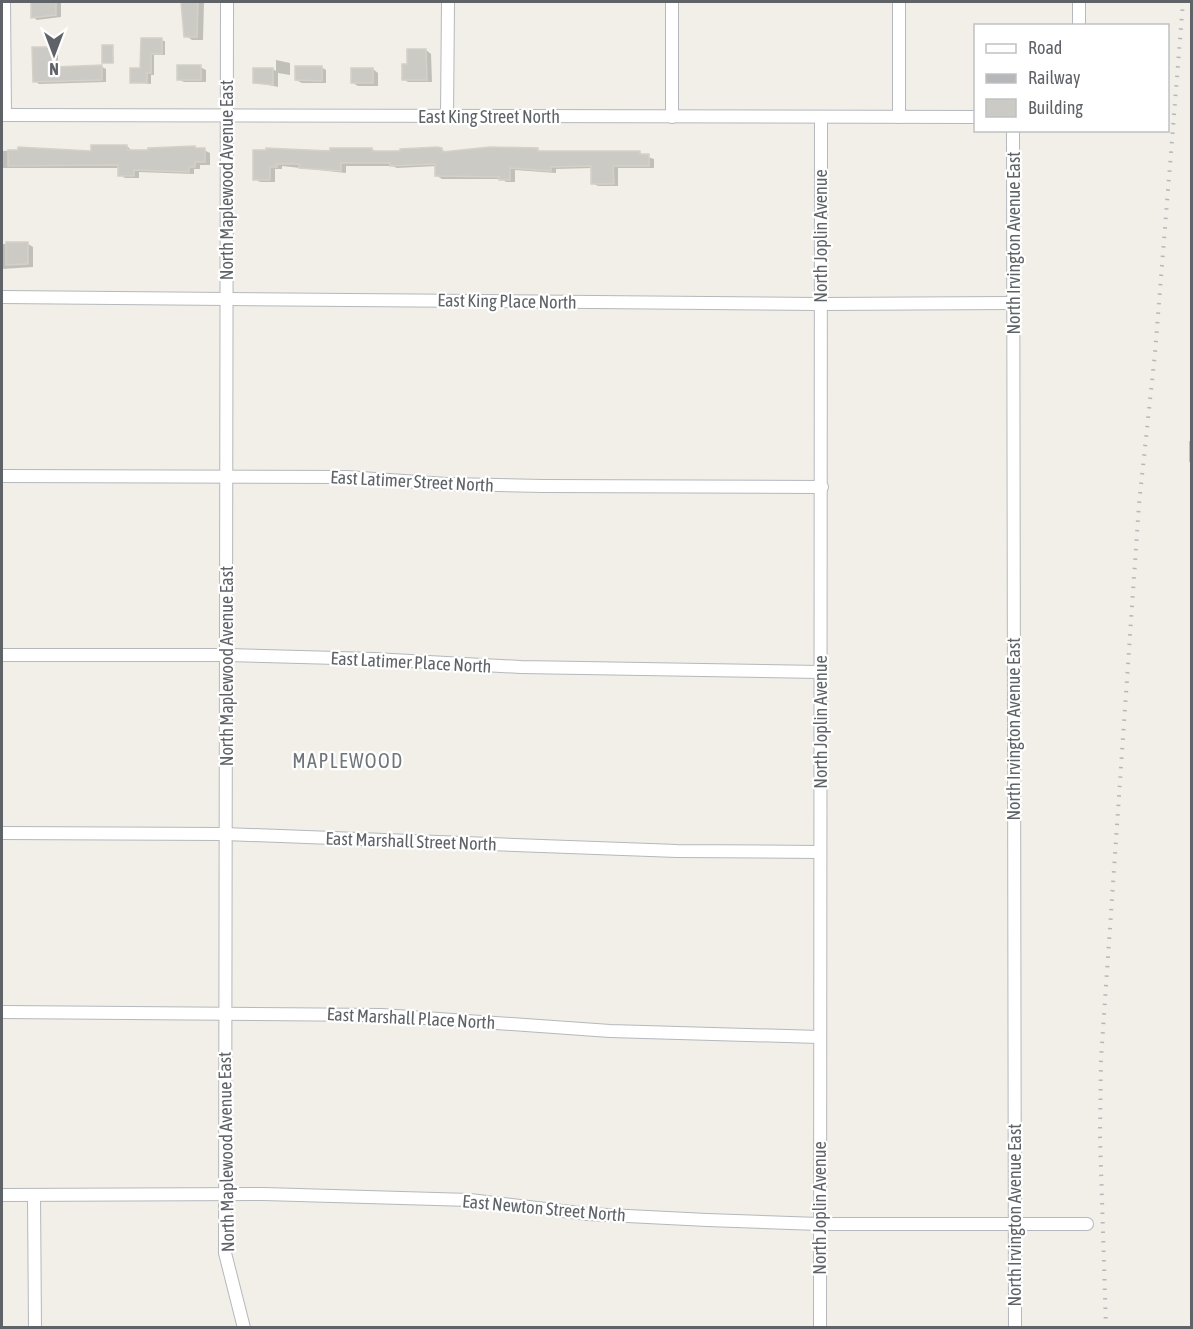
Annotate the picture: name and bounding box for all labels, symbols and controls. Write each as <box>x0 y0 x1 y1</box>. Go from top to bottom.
north arrow <box>24 24 84 84</box>
legend <box>974 24 1169 132</box>
text: Road <box>1028 37 1062 58</box>
text: N <box>49 60 59 78</box>
text: Railway <box>1028 67 1080 88</box>
street label: North Maplewood Avenue East <box>216 80 237 280</box>
text: Building <box>1028 97 1083 118</box>
street label: East King Street North <box>418 106 560 127</box>
street label: North Irvington Avenue East <box>1003 151 1024 335</box>
street label: North Joplin Avenue <box>810 169 831 303</box>
street label: East King Place North <box>437 289 577 313</box>
street label: East Latimer Street North <box>330 466 494 496</box>
street label: North Maplewood Avenue East <box>216 566 237 766</box>
street label: North Irvington Avenue East <box>1003 637 1024 821</box>
street label: East Latimer Place North <box>330 647 492 677</box>
street label: North Joplin Avenue <box>810 655 831 789</box>
district label: MAPLEWOOD <box>292 749 404 772</box>
street label: East Marshall Street North <box>325 828 497 854</box>
street label: East Marshall Place North <box>326 1003 496 1033</box>
street label: North Maplewood Avenue East <box>214 1052 238 1252</box>
street label: North Irvington Avenue East <box>1004 1123 1025 1307</box>
street label: North Joplin Avenue <box>809 1141 830 1275</box>
street label: East Newton Street North <box>461 1190 627 1226</box>

